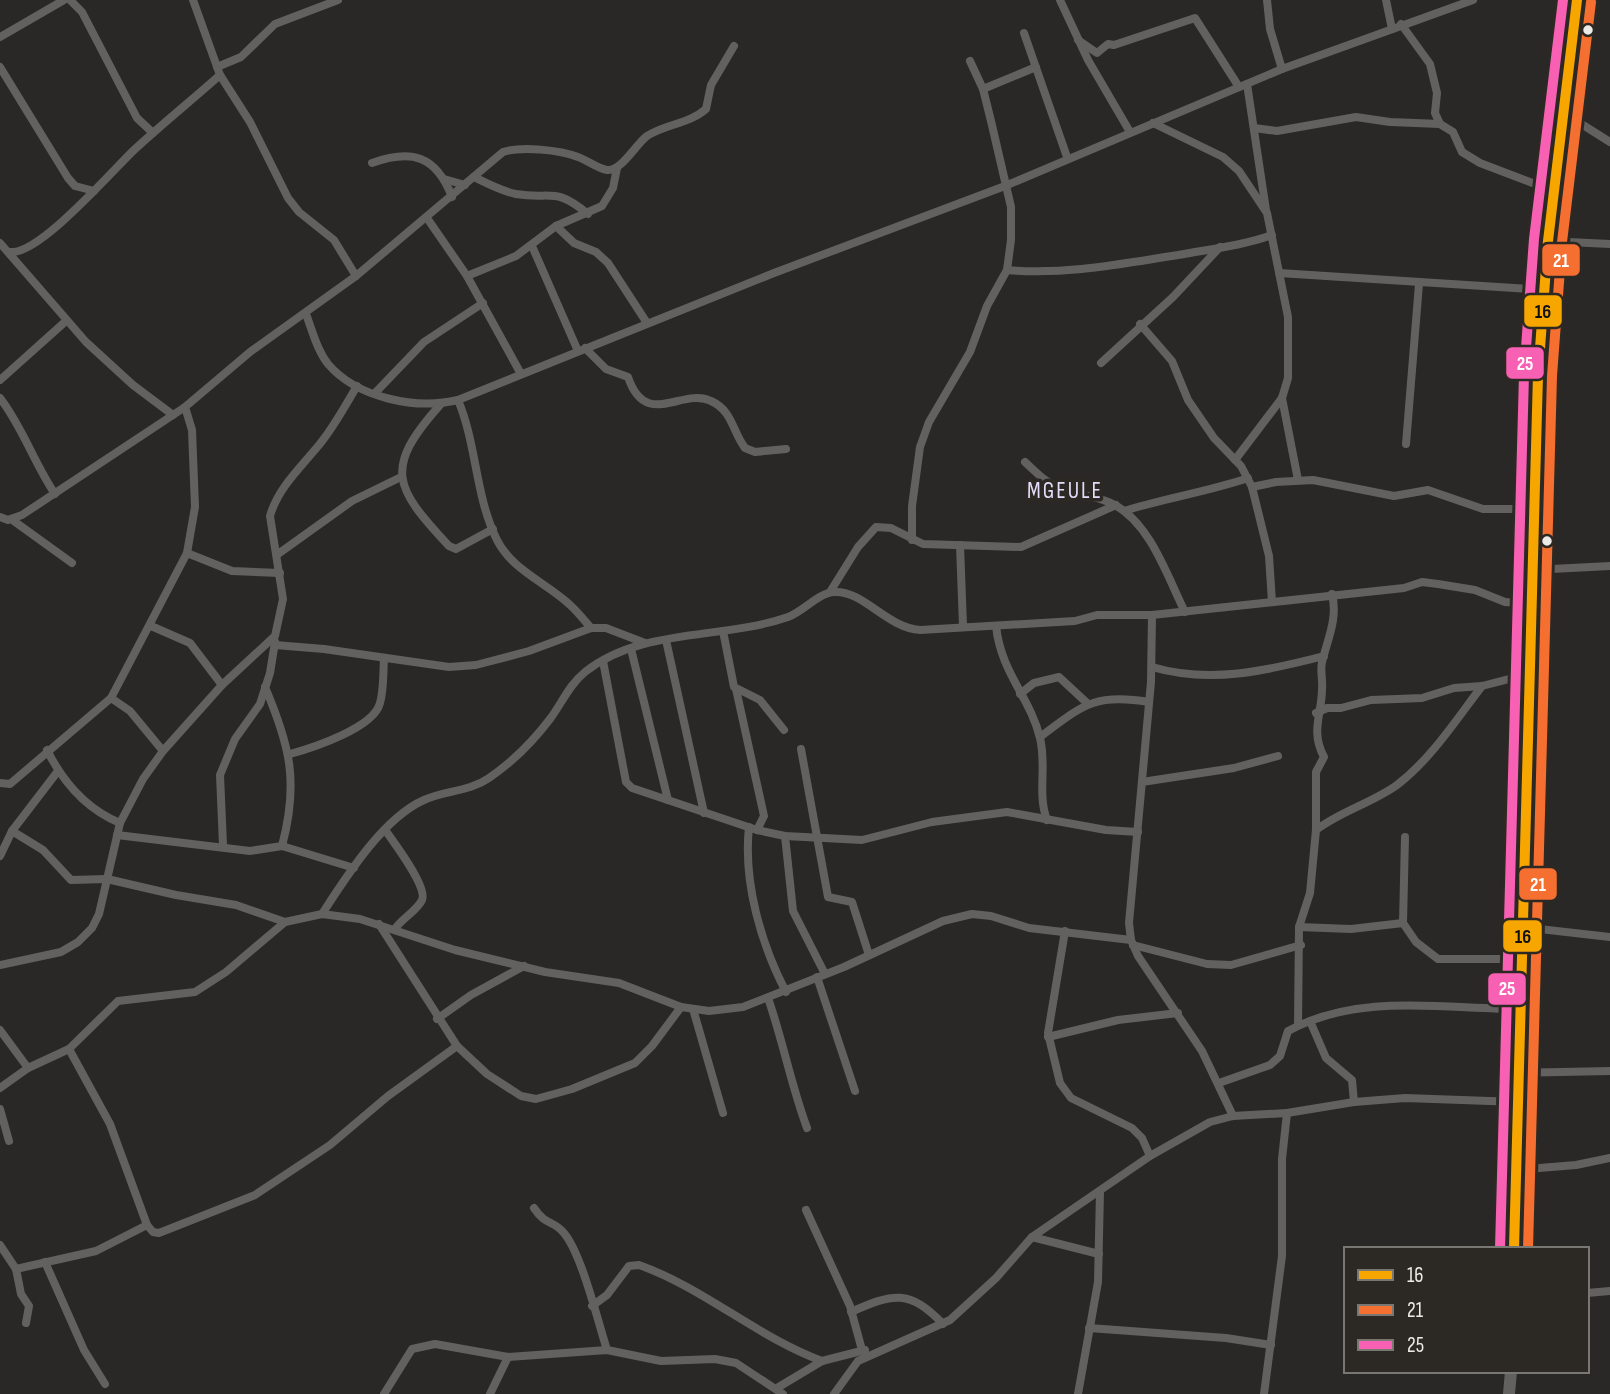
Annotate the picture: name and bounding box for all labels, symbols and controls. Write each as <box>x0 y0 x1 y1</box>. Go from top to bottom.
unlabelled marker <box>1581 23 1595 37</box>
line badge: 21 <box>1541 243 1581 277</box>
text: 21 <box>1553 250 1569 273</box>
line badge: 16 <box>1523 294 1563 328</box>
text: 16 <box>1535 301 1551 324</box>
line badge: 25 <box>1505 346 1545 380</box>
text: 25 <box>1517 353 1533 376</box>
district label: MGEULE <box>1027 477 1103 505</box>
unlabelled marker <box>1540 534 1554 548</box>
line badge: 21 <box>1518 867 1558 901</box>
text: 21 <box>1530 874 1546 897</box>
line badge: 16 <box>1502 919 1543 953</box>
text: 16 <box>1515 926 1531 949</box>
line badge: 25 <box>1487 972 1527 1006</box>
text: 25 <box>1499 978 1515 1001</box>
legend <box>1344 1247 1589 1373</box>
text: 16 <box>1407 1263 1424 1288</box>
text: 21 <box>1407 1298 1424 1323</box>
text: 25 <box>1407 1333 1424 1358</box>

